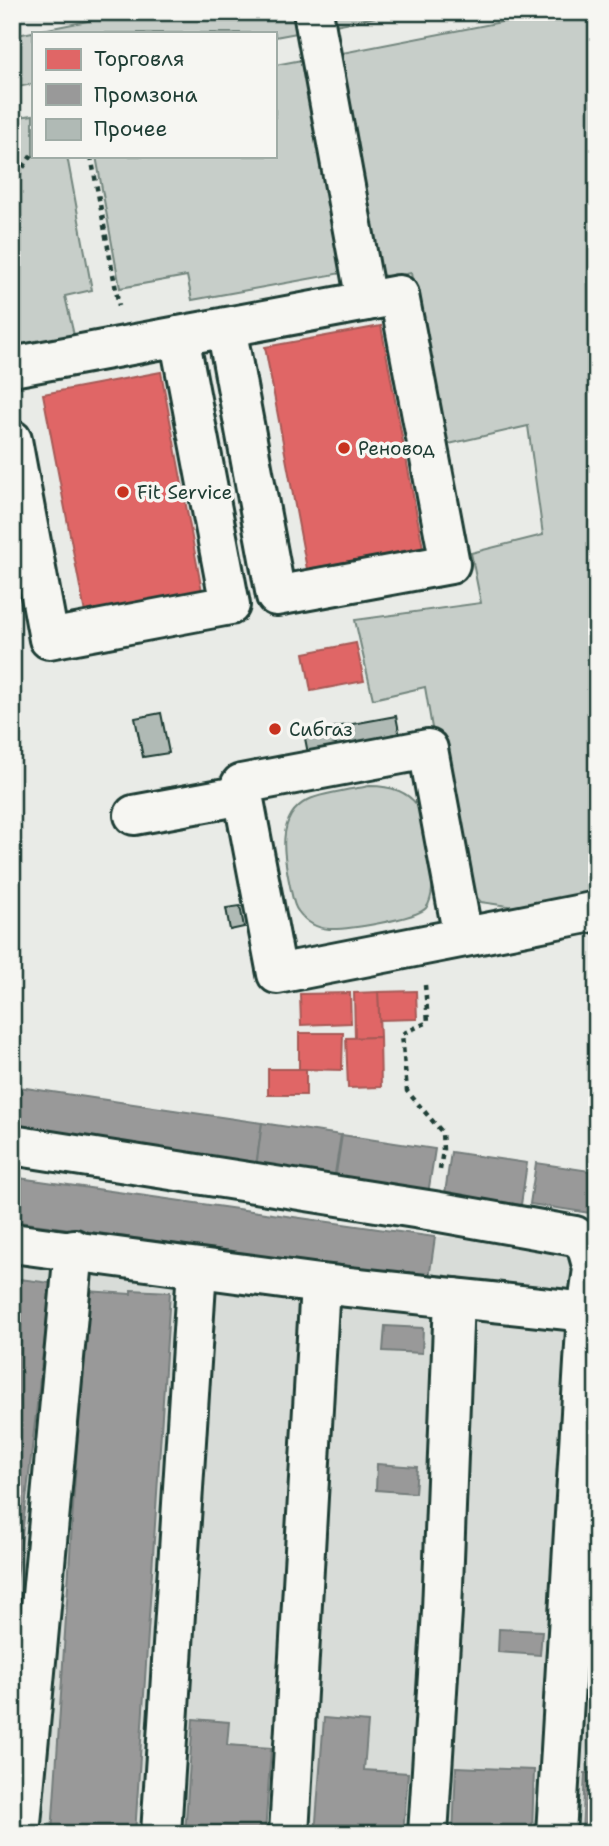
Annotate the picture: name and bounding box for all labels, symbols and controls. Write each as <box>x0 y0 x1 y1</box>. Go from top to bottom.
legend <box>32 32 276 158</box>
text: Торговля <box>94 45 184 73</box>
text: Промзона <box>94 81 197 109</box>
text: Прочее <box>94 115 167 143</box>
place label: Реновод <box>358 436 435 461</box>
marker: Реновод <box>336 440 352 456</box>
place label: Fit Service <box>137 480 232 505</box>
marker: Fit Service <box>115 484 131 500</box>
place label: Сибгаз <box>289 717 353 742</box>
marker: Сибгаз <box>267 721 283 737</box>

